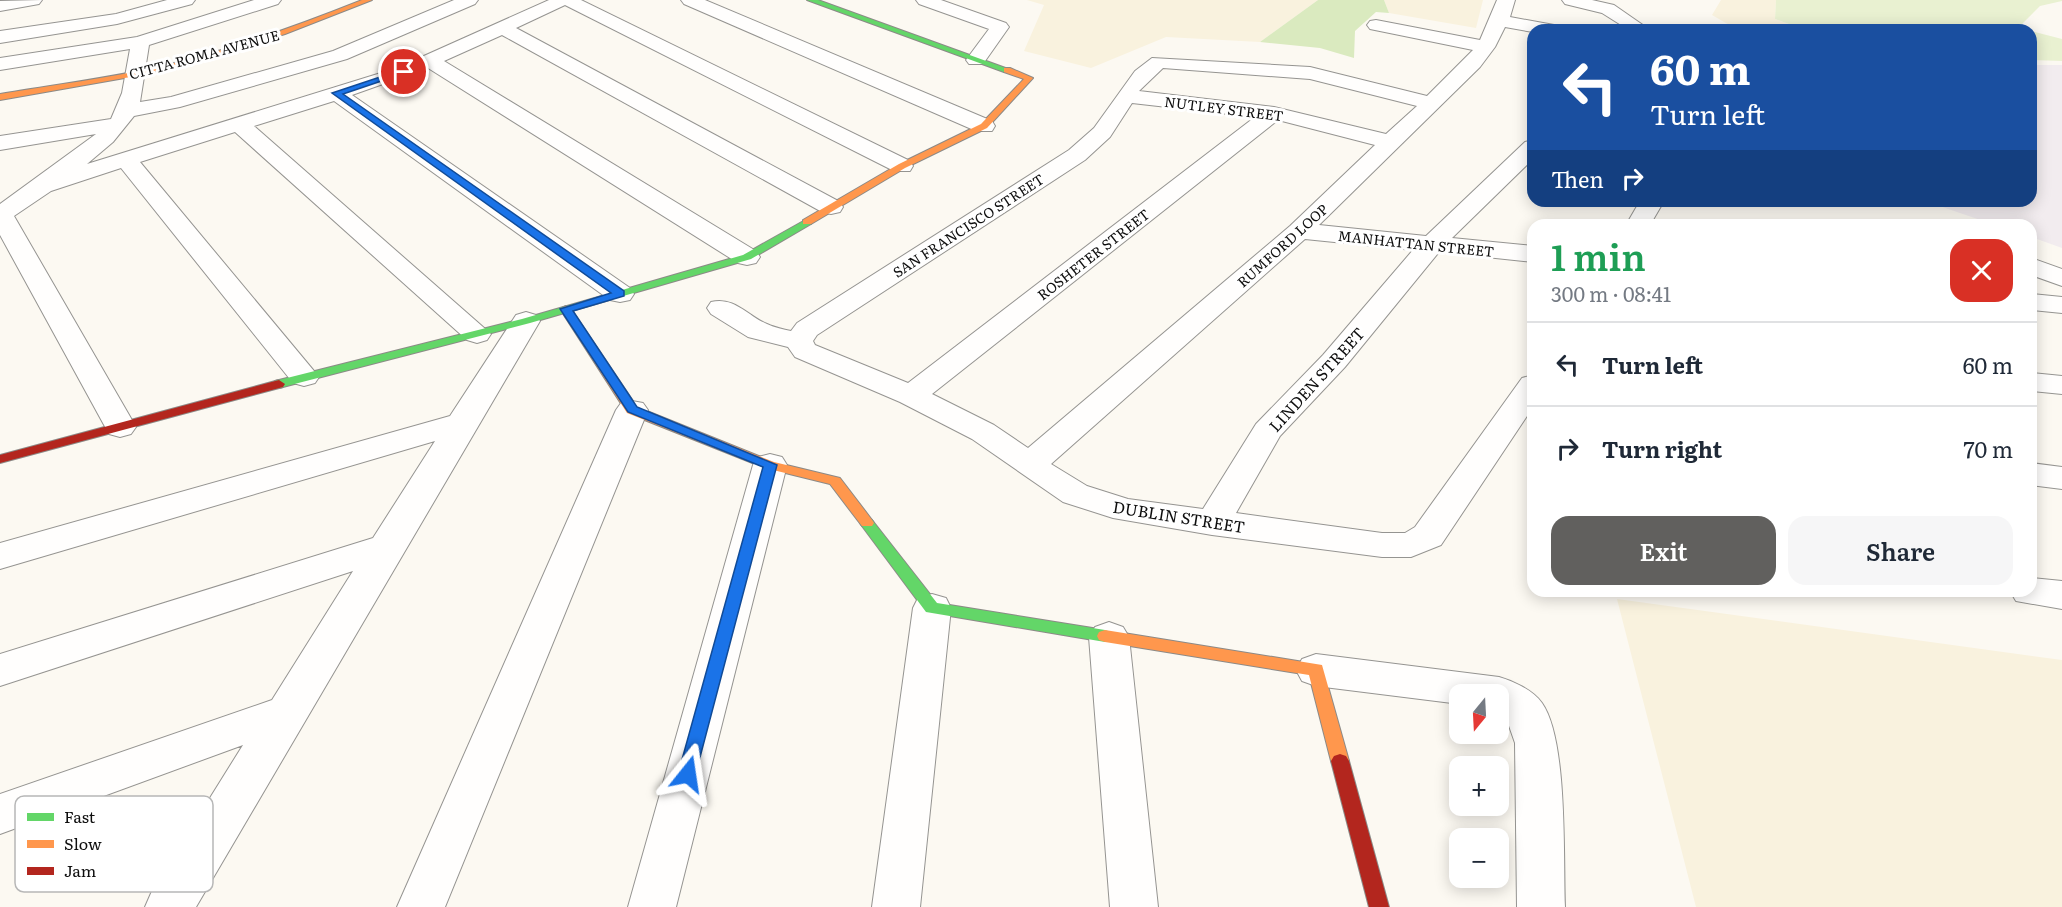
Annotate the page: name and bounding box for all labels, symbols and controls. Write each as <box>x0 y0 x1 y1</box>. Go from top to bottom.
street label: CITTA ROMA AVENUE <box>127 24 282 84</box>
text: 60 m <box>1650 36 1751 98</box>
pin <box>378 46 429 97</box>
icon: left <box>1551 48 1629 126</box>
icon: arrive <box>387 55 420 88</box>
street label: NUTLEY STREET <box>1163 91 1285 125</box>
text: Turn left <box>1650 93 1765 133</box>
text: Then <box>1551 162 1604 195</box>
icon: right <box>1616 162 1649 195</box>
street label: SAN FRANCISCO STREET <box>888 168 1048 282</box>
street label: RUMFORD LOOP <box>1232 198 1332 291</box>
street label: ROSHETER STREET <box>1033 204 1153 304</box>
street label: MANHATTAN STREET <box>1337 225 1495 261</box>
text: 1 min <box>1551 229 1646 282</box>
button: close <box>1950 239 2013 302</box>
text: 300 m · 08:41 <box>1551 278 1671 308</box>
street label: LINDEN STREET <box>1262 321 1370 437</box>
icon: left <box>1551 348 1584 381</box>
text: Turn left <box>1602 348 1703 381</box>
text: 60 m <box>1963 348 2013 381</box>
icon: right <box>1551 432 1584 465</box>
text: Turn right <box>1602 432 1722 465</box>
text: 70 m <box>1963 432 2013 465</box>
street label: DUBLIN STREET <box>1111 494 1247 538</box>
button: Exit <box>1551 516 1776 585</box>
button: Share <box>1788 516 2013 585</box>
north arrow <box>1449 684 1509 744</box>
map controls <box>1449 684 1509 888</box>
position arrow <box>656 742 720 806</box>
button: + <box>1449 756 1509 816</box>
legend <box>15 796 213 892</box>
text: Fast <box>64 804 96 828</box>
button: − <box>1449 828 1509 888</box>
text: Slow <box>64 831 102 855</box>
text: Jam <box>64 858 97 882</box>

